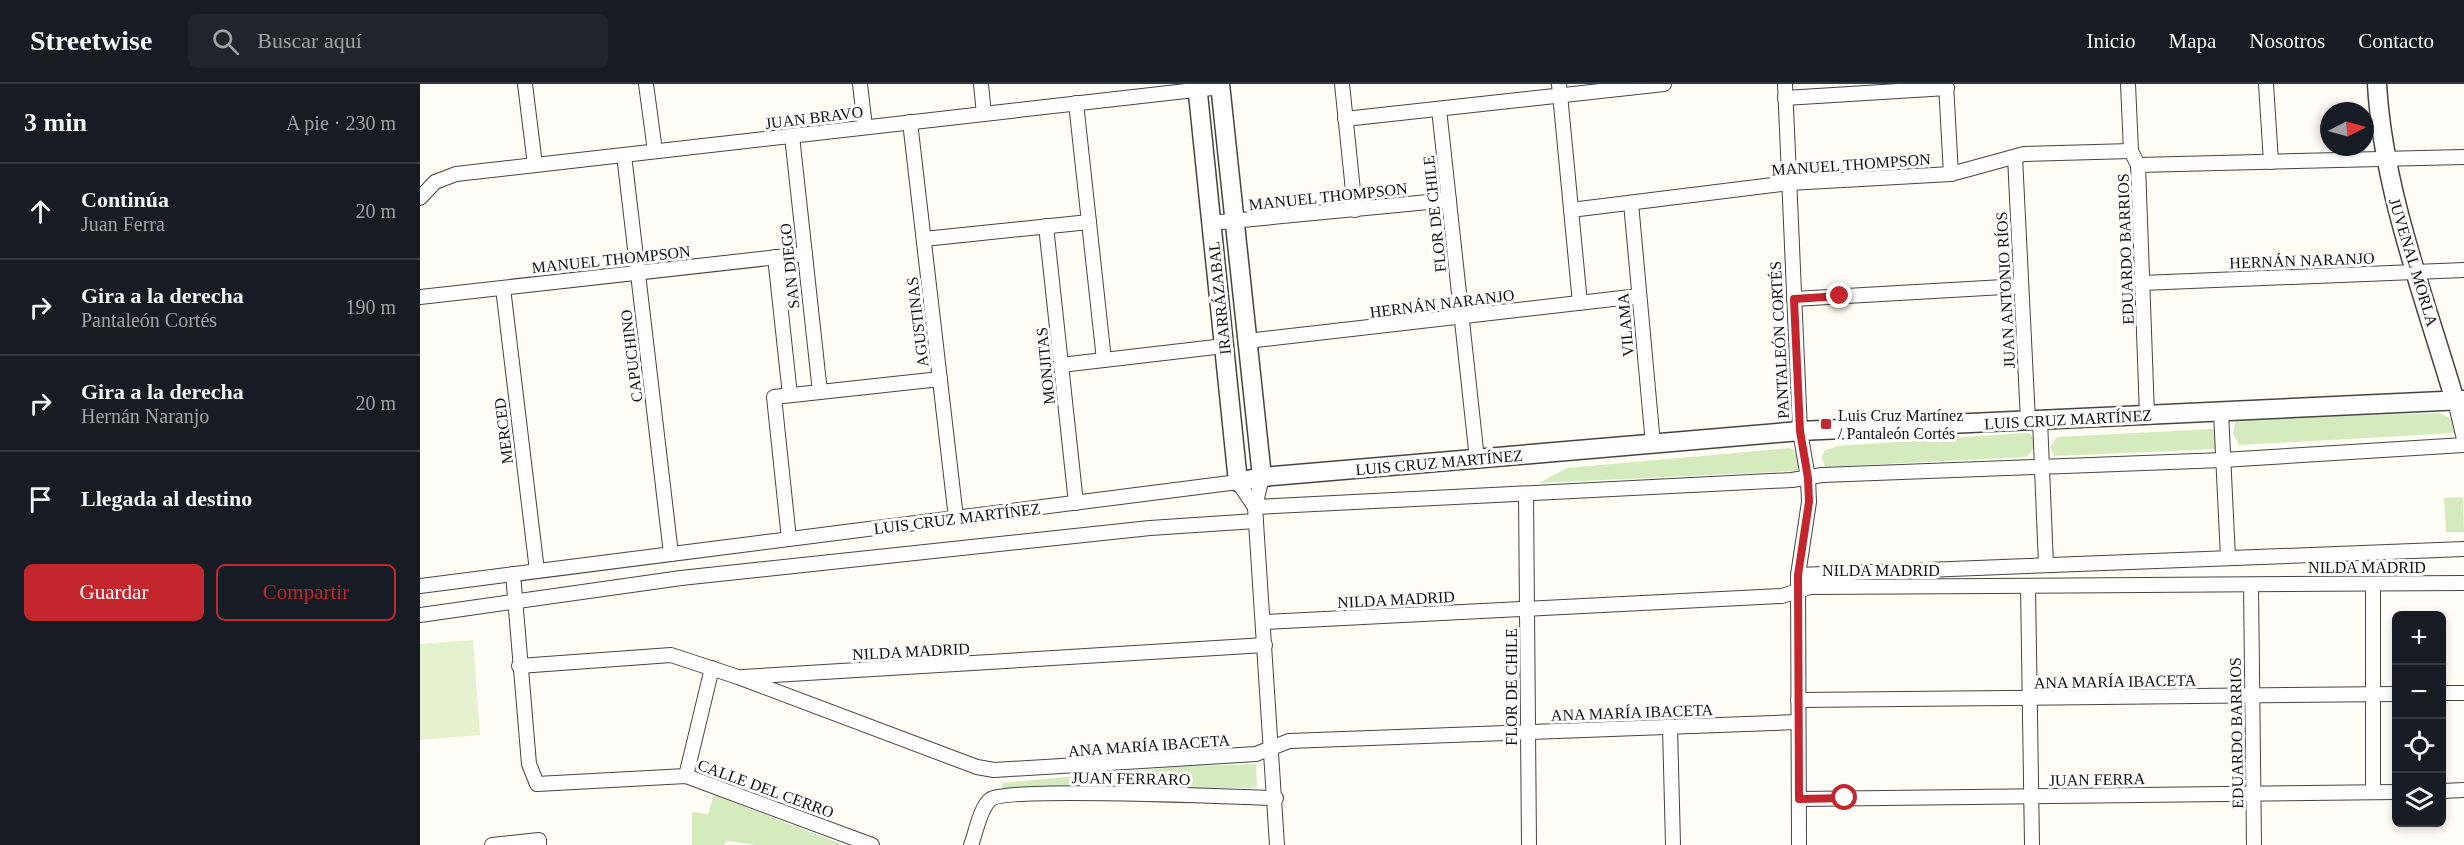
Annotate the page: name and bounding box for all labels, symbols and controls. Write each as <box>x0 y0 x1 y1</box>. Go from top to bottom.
search box <box>188 14 608 68</box>
text: Streetwise <box>30 25 152 56</box>
icon: search <box>209 25 242 58</box>
text: Buscar aquí <box>257 28 362 53</box>
text: Inicio <box>2087 29 2136 53</box>
text: Mapa <box>2169 29 2216 53</box>
text: Nosotros <box>2249 29 2325 53</box>
text: Contacto <box>2358 29 2434 53</box>
north arrow <box>2320 102 2374 156</box>
street label: JUAN BRAVO <box>764 103 864 132</box>
text: 3 min <box>24 108 87 137</box>
text: A pie · 230 m <box>286 112 396 134</box>
street label: MANUEL THOMPSON <box>1771 150 1932 179</box>
street label: FLOR DE CHILE <box>1420 155 1449 273</box>
street label: EDUARDO BARRIOS <box>2114 173 2137 325</box>
street label: MANUEL THOMPSON <box>1248 180 1409 213</box>
text: Continúa <box>81 187 169 212</box>
icon: ahead <box>24 195 57 228</box>
street label: JUVENAL MORLA <box>2386 196 2441 329</box>
text: 20 m <box>355 200 396 222</box>
street label: JUAN ANTONIO RÍOS <box>1992 211 2018 369</box>
text: Juan Ferra <box>81 213 165 235</box>
street label: SAN DIEGO <box>777 222 802 309</box>
street label: IRARRÁZABAL <box>1204 240 1234 356</box>
street label: MANUEL THOMPSON <box>531 243 692 276</box>
street label: HERNÁN NARANJO <box>2229 248 2375 272</box>
street label: PANTALEÓN CORTÉS <box>1766 261 1792 419</box>
street label: AGUSTINAS <box>904 276 931 368</box>
route end <box>1826 282 1852 308</box>
text: Gira a la derecha <box>81 283 244 308</box>
street label: HERNÁN NARANJO <box>1369 285 1515 321</box>
icon: right <box>24 291 57 324</box>
street label: VILAMA <box>1614 292 1637 358</box>
text: 190 m <box>345 296 396 318</box>
text: Pantaleón Cortés <box>81 309 217 331</box>
street label: CAPUCHINO <box>617 309 646 403</box>
street label: MONJITAS <box>1033 326 1058 406</box>
text: Gira a la derecha <box>81 379 244 404</box>
icon: right <box>24 387 57 420</box>
text: 20 m <box>355 392 396 414</box>
street label: MERCED <box>491 397 516 465</box>
text: Hernán Naranjo <box>81 405 209 427</box>
street label: LUIS CRUZ MARTÍNEZ <box>1984 406 2152 432</box>
place label: Luis Cruz Martínez / Pantaleón Cortés <box>1838 407 1963 442</box>
marker: Luis Cruz Martínez / Pantaleón Cortés <box>1819 417 1833 431</box>
street label: LUIS CRUZ MARTÍNEZ <box>1355 446 1523 478</box>
icon: arrive <box>24 483 57 516</box>
text: Llegada al destino <box>81 486 252 511</box>
street label: LUIS CRUZ MARTÍNEZ <box>873 499 1041 537</box>
street label: NILDA MADRID <box>2308 559 2426 576</box>
street label: NILDA MADRID <box>1822 562 1940 579</box>
button: Guardar <box>24 564 204 621</box>
button: Compartir <box>216 564 396 621</box>
street label: NILDA MADRID <box>1337 588 1455 611</box>
map controls <box>2392 611 2446 827</box>
button: + <box>2392 611 2446 665</box>
street label: FLOR DE CHILE <box>1503 628 1520 746</box>
street label: NILDA MADRID <box>852 640 970 663</box>
street label: EDUARDO BARRIOS <box>2227 657 2246 809</box>
button: − <box>2392 665 2446 719</box>
street label: ANA MARÍA IBACETA <box>2034 671 2197 691</box>
street label: ANA MARÍA IBACETA <box>1551 700 1714 724</box>
button: locate <box>2392 719 2446 773</box>
street label: ANA MARÍA IBACETA <box>1067 730 1231 760</box>
street label: CALLE DEL CERRO <box>696 756 836 821</box>
street label: JUAN FERRARO <box>1072 769 1190 788</box>
street label: JUAN FERRA <box>2049 770 2146 789</box>
button: layers <box>2392 773 2446 827</box>
route start <box>1831 784 1857 810</box>

